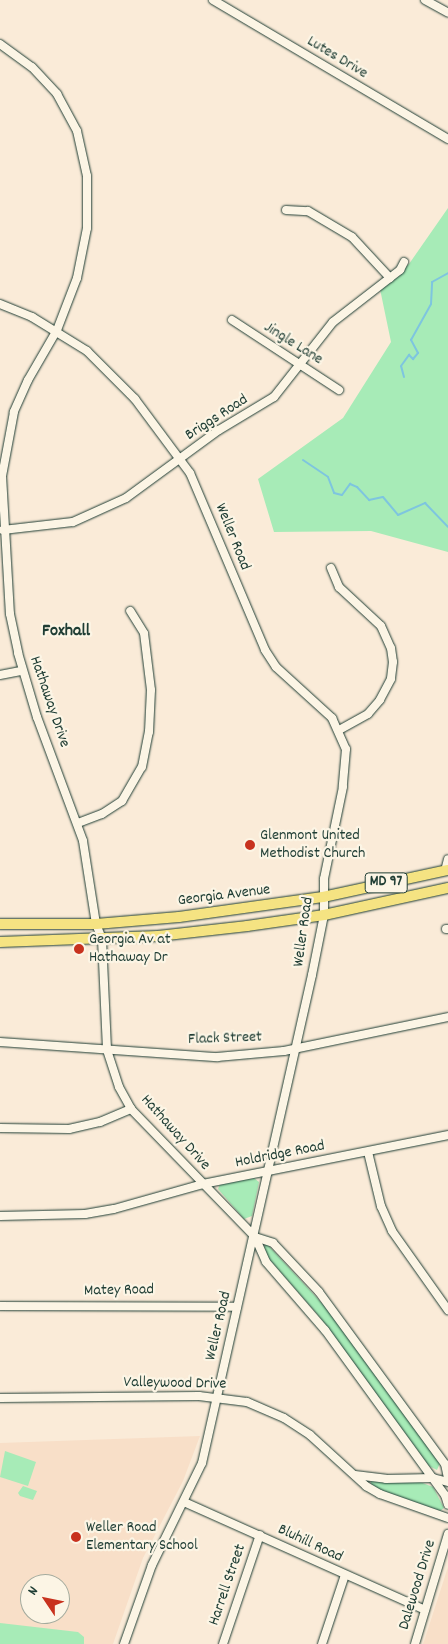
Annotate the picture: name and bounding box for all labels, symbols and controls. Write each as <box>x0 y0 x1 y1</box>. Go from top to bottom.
street label: Lutes Drive <box>303 32 371 84</box>
street label: Jingle Lane <box>260 318 326 370</box>
street label: Briggs Road <box>182 391 252 445</box>
street label: Weller Road <box>210 501 254 573</box>
district label: Foxhall <box>42 621 90 643</box>
street label: Hathaway Drive <box>24 654 74 750</box>
place label: Glenmont United Methodist Church <box>260 826 365 864</box>
marker: Glenmont United Methodist Church <box>244 839 256 851</box>
road number: MD 97 <box>364 870 408 896</box>
street label: Georgia Avenue <box>177 881 271 911</box>
street label: Weller Road <box>290 896 318 968</box>
place label: Georgia Av at Hathaway Dr <box>89 930 171 968</box>
marker: Georgia Av at Hathaway Dr <box>73 943 85 955</box>
street label: Flack Street <box>188 1028 262 1050</box>
street label: Hathaway Drive <box>136 1091 214 1175</box>
street label: Holdridge Road <box>234 1137 326 1173</box>
street label: Matey Road <box>84 1281 154 1301</box>
street label: Weller Road <box>202 1290 236 1362</box>
street label: Valleywood Drive <box>123 1374 227 1394</box>
place label: Weller Road Elementary School <box>86 1518 198 1556</box>
street label: Bluhill Road <box>274 1521 346 1567</box>
marker: Weller Road Elementary School <box>70 1531 82 1543</box>
street label: Dalewood Drive <box>395 1538 441 1632</box>
street label: Harrell Street <box>205 1542 251 1628</box>
north arrow <box>20 1574 70 1624</box>
text: N <box>23 1583 44 1600</box>

